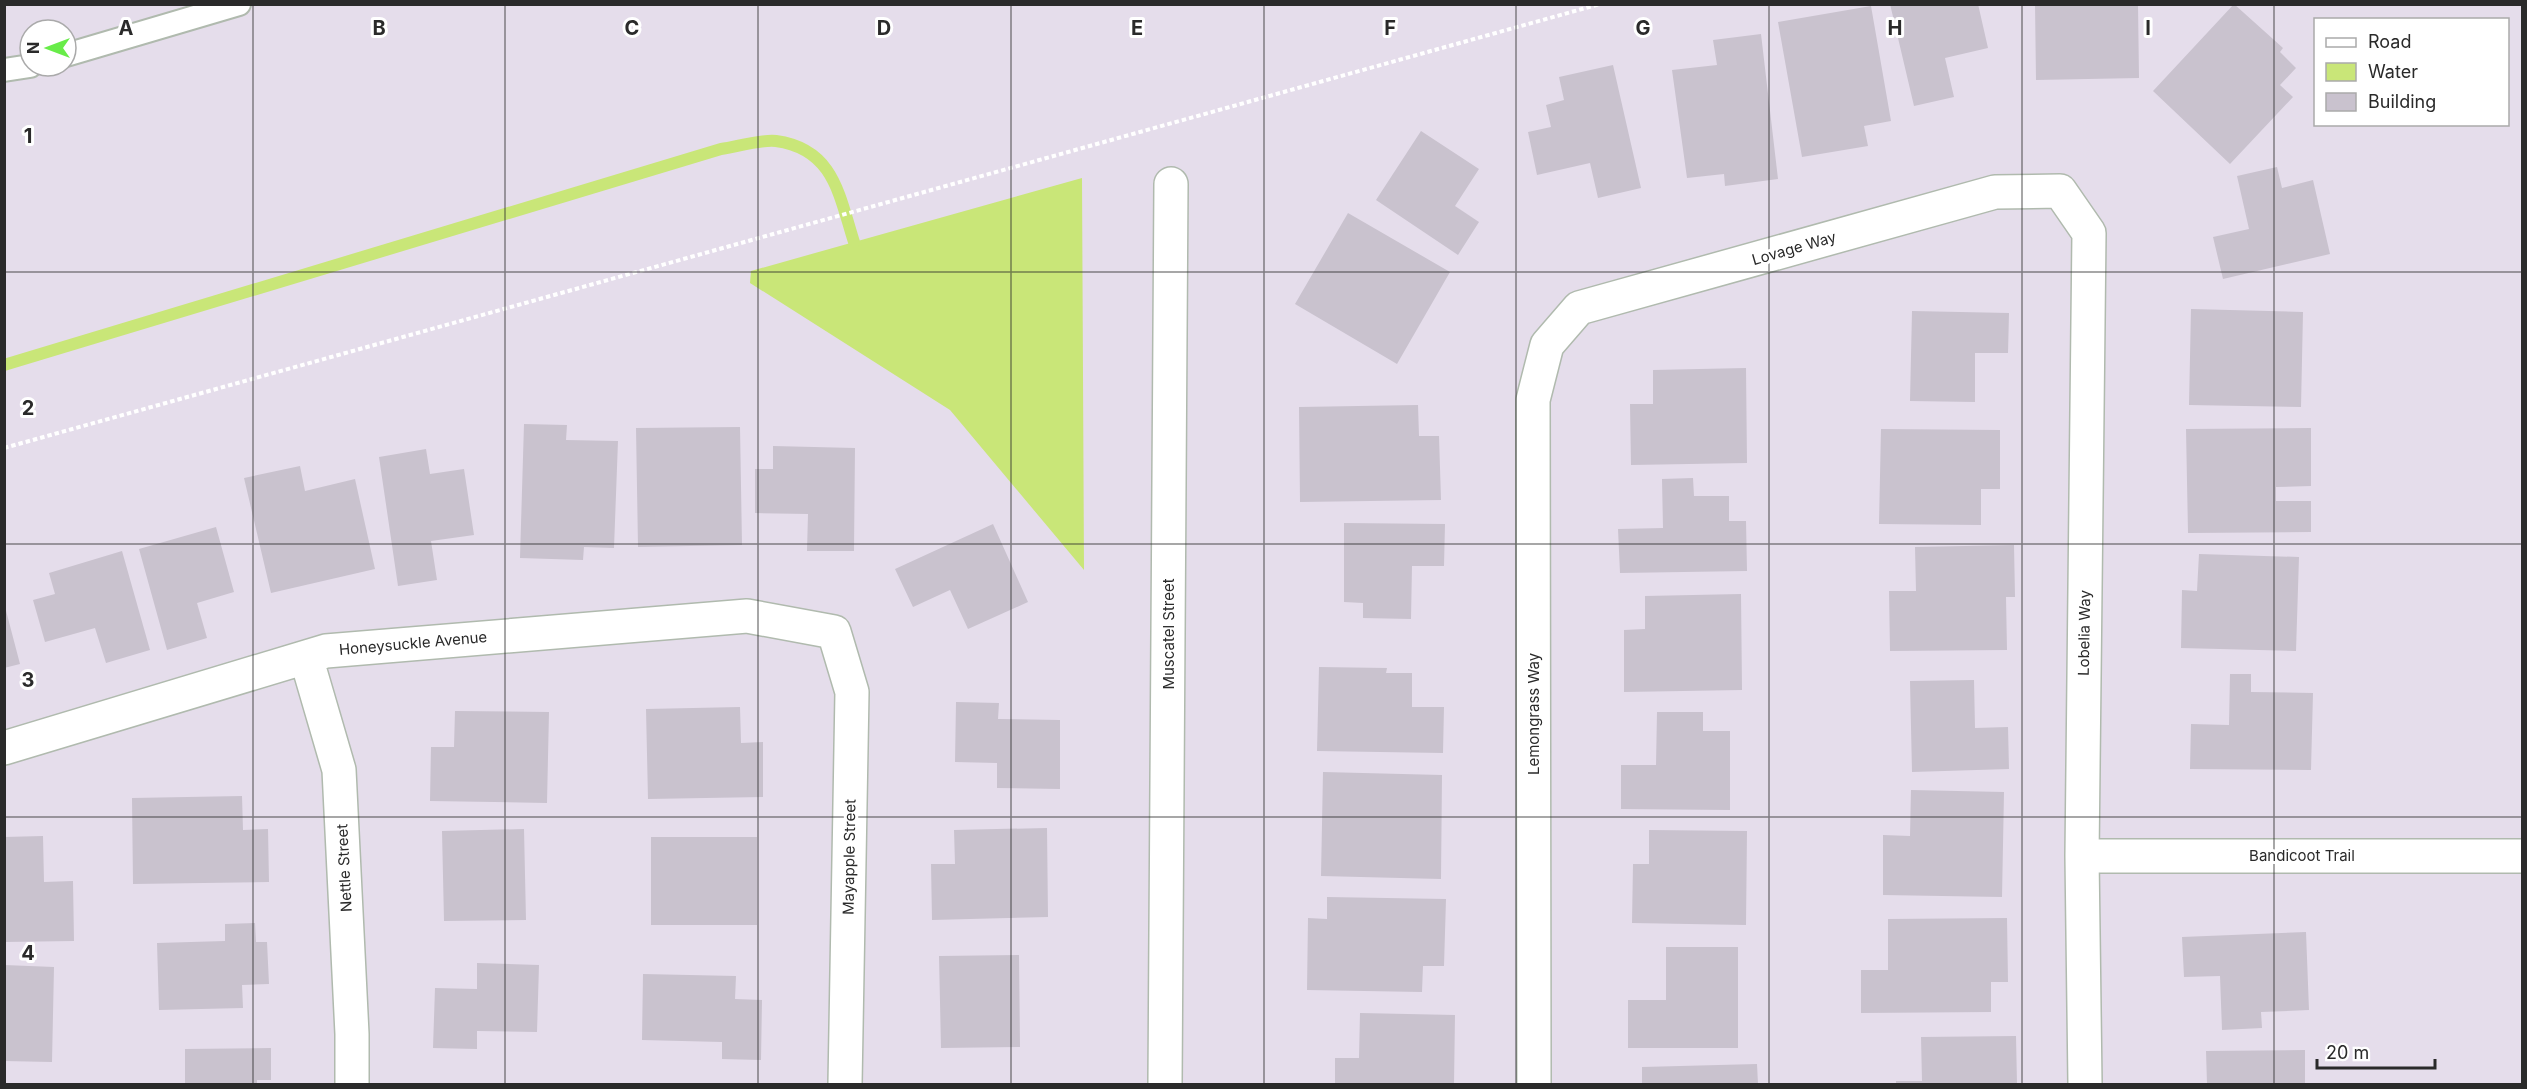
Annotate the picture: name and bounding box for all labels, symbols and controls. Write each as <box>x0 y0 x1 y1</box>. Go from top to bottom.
text: A <box>119 16 134 40</box>
text: B <box>372 16 386 40</box>
text: C <box>625 16 639 40</box>
text: D <box>877 16 891 40</box>
text: E <box>1131 16 1143 40</box>
text: F <box>1384 16 1396 40</box>
text: G <box>1635 16 1651 40</box>
text: H <box>1888 16 1902 40</box>
text: I <box>2145 16 2151 40</box>
north arrow <box>18 18 78 78</box>
legend <box>2314 18 2509 126</box>
text: Road <box>2368 31 2411 52</box>
text: N <box>23 42 43 54</box>
text: Water <box>2368 61 2418 82</box>
text: Building <box>2368 91 2436 112</box>
text: 1 <box>24 124 32 148</box>
street label: Lovage Way <box>1750 227 1839 269</box>
text: 2 <box>22 396 34 420</box>
street label: Muscatel Street <box>1159 578 1178 690</box>
street label: Lobelia Way <box>2074 589 2094 676</box>
street label: Honeysuckle Avenue <box>338 627 488 659</box>
street label: Lemongrass Way <box>1524 652 1543 775</box>
text: 3 <box>22 668 34 692</box>
street label: Mayapple Street <box>838 799 860 915</box>
street label: Nettle Street <box>332 823 356 913</box>
street label: Bandicoot Trail <box>2249 846 2355 865</box>
text: 4 <box>21 941 35 965</box>
scale bar <box>2317 1032 2436 1070</box>
text: 20 m <box>2326 1042 2369 1063</box>

